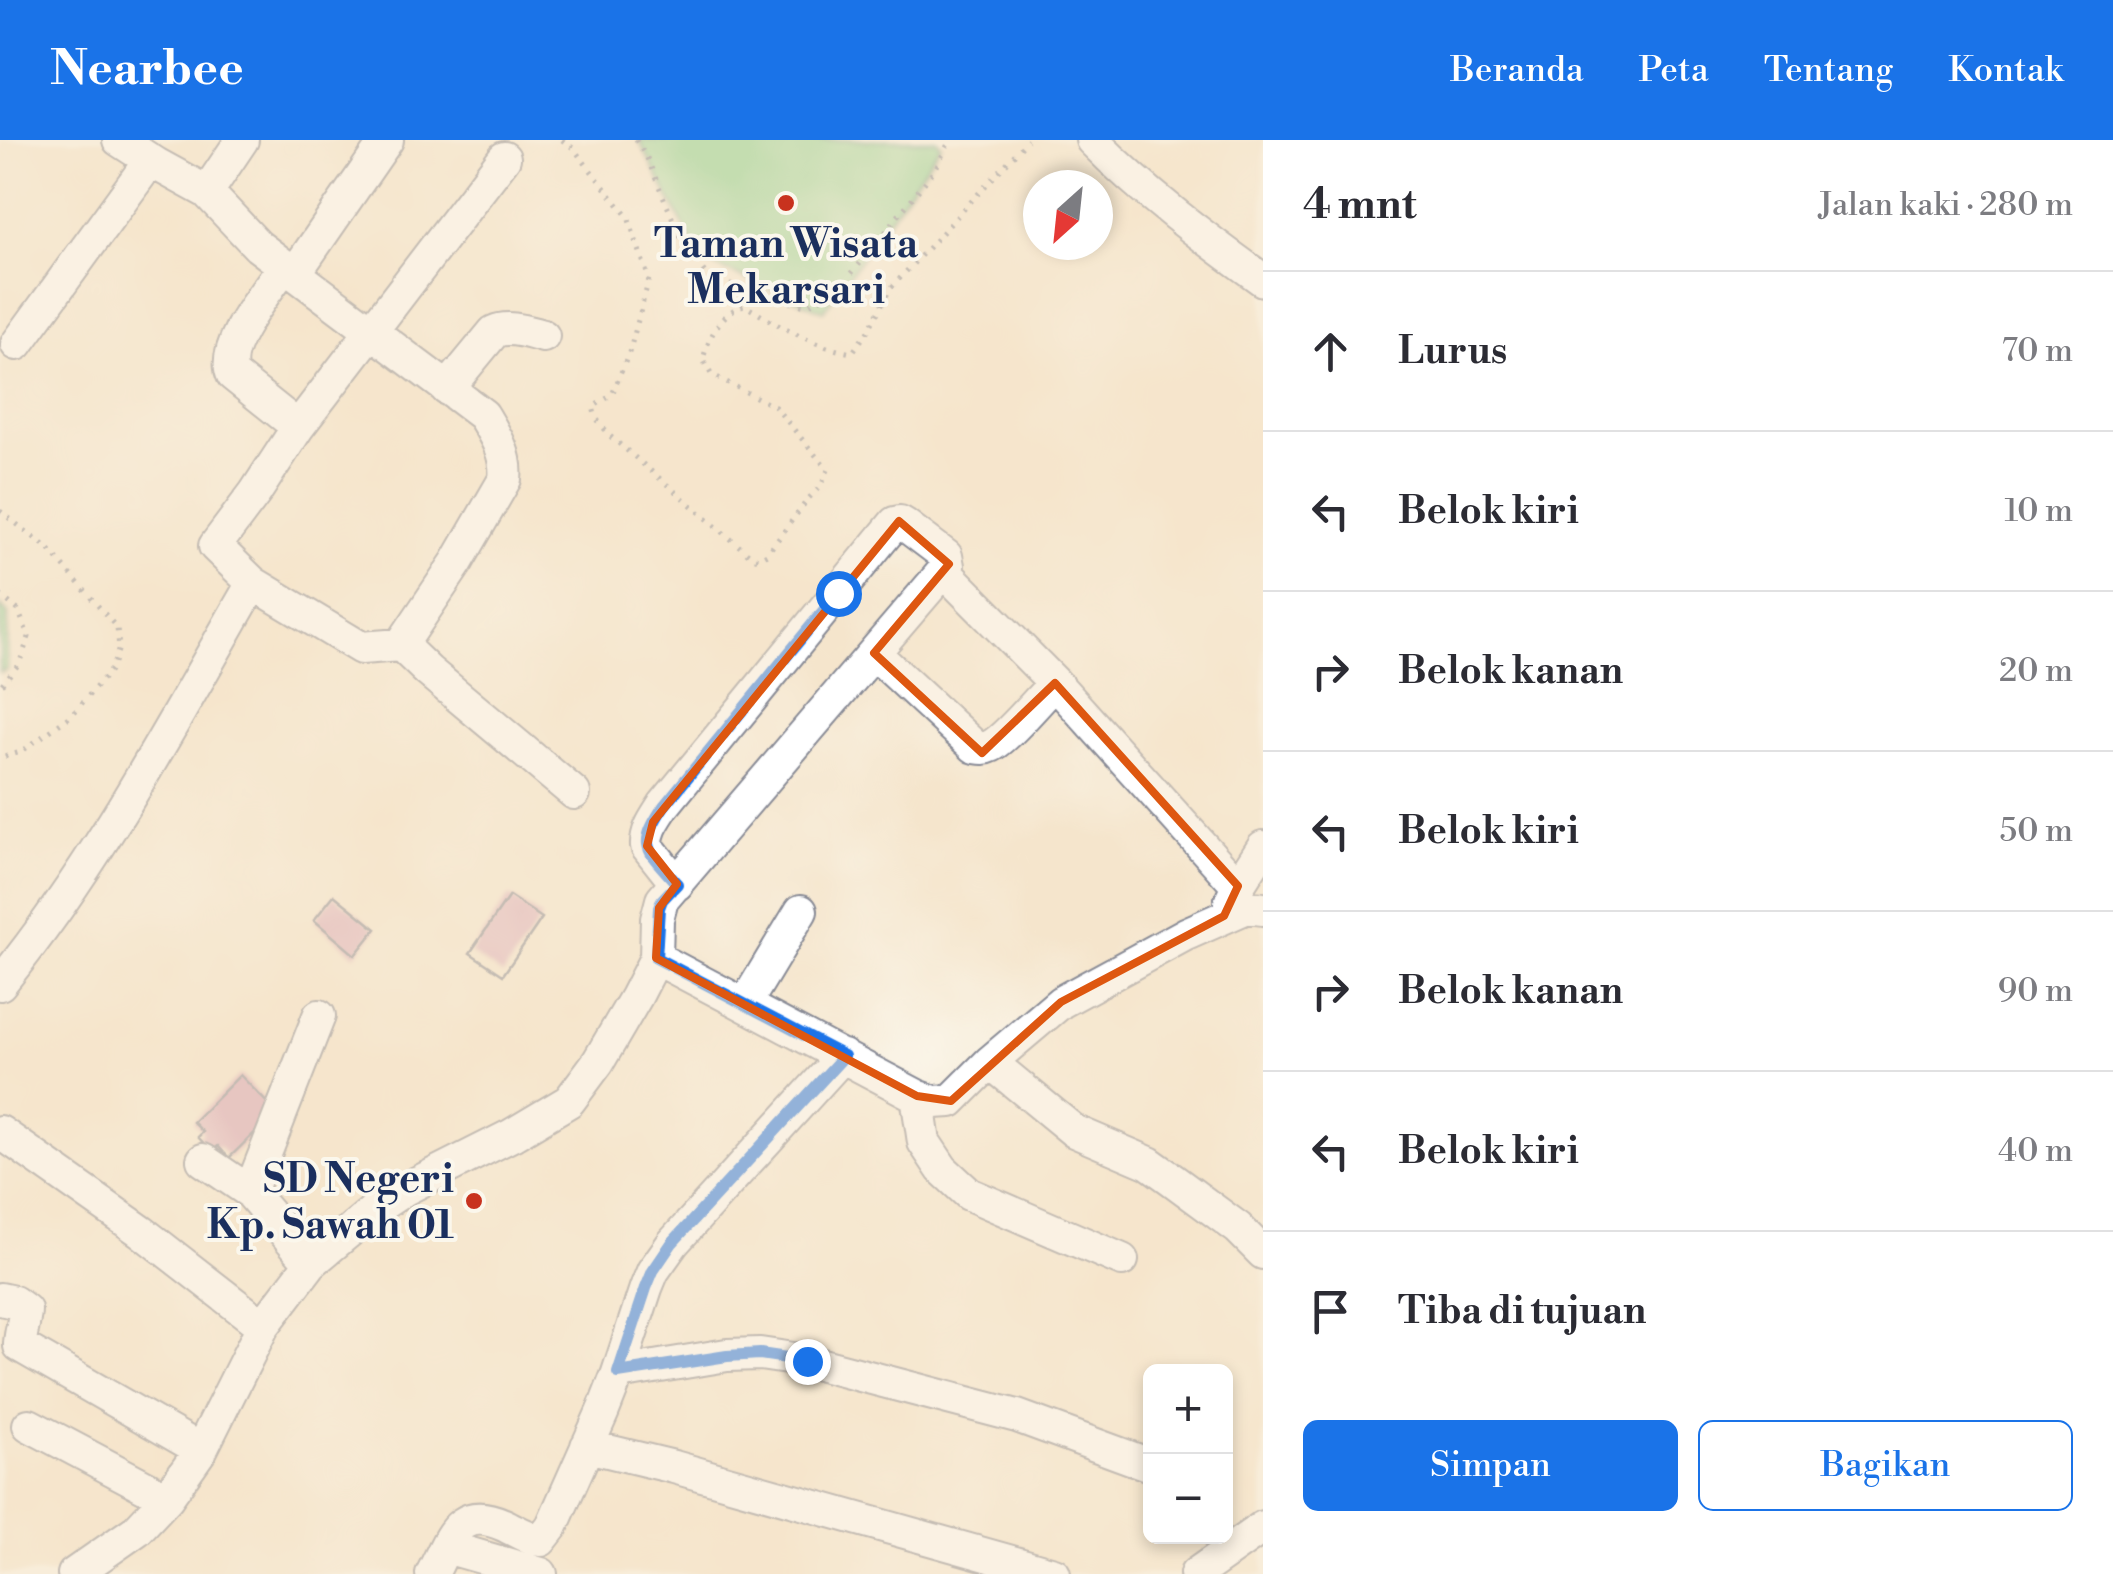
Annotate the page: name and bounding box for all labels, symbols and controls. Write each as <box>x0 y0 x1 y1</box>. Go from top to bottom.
text: Nearbee <box>50 40 244 100</box>
text: Beranda <box>1450 49 1584 92</box>
text: Peta <box>1639 49 1709 92</box>
text: Tentang <box>1764 49 1893 92</box>
text: Kontak <box>1948 49 2063 92</box>
north arrow <box>1023 170 1113 260</box>
text: 4 mnt <box>1303 179 1417 232</box>
text: Jalan kaki · 280 m <box>1819 185 2073 225</box>
marker: Taman Wisata Mekarsari <box>775 192 797 214</box>
place label: Taman Wisata Mekarsari <box>654 220 918 316</box>
icon: ahead <box>1303 324 1358 379</box>
text: Lurus <box>1398 328 1507 375</box>
text: 70 m <box>2002 331 2073 371</box>
icon: left <box>1303 484 1358 539</box>
text: Belok kiri <box>1398 488 1579 535</box>
text: 10 m <box>2004 491 2073 531</box>
route start <box>816 571 862 617</box>
icon: right <box>1303 644 1358 699</box>
text: Belok kanan <box>1398 648 1623 695</box>
text: 20 m <box>1999 651 2073 691</box>
icon: left <box>1303 804 1358 859</box>
text: Belok kiri <box>1398 808 1579 855</box>
text: 50 m <box>2000 811 2073 851</box>
icon: right <box>1303 964 1358 1019</box>
text: Belok kanan <box>1398 968 1623 1015</box>
text: 90 m <box>1998 971 2073 1011</box>
icon: left <box>1303 1124 1358 1179</box>
text: Belok kiri <box>1398 1128 1579 1175</box>
text: 40 m <box>1998 1131 2073 1171</box>
place label: SD Negeri Kp. Sawah 01 <box>207 1155 454 1251</box>
marker: SD Negeri Kp. Sawah 01 <box>463 1190 485 1212</box>
icon: arrive <box>1303 1284 1358 1339</box>
text: Tiba di tujuan <box>1398 1288 1646 1335</box>
route end <box>785 1339 831 1385</box>
map controls <box>1143 1364 1233 1544</box>
button: + <box>1143 1364 1233 1454</box>
button: Simpan <box>1303 1420 1678 1511</box>
button: Bagikan <box>1698 1420 2073 1511</box>
button: − <box>1143 1454 1233 1544</box>

